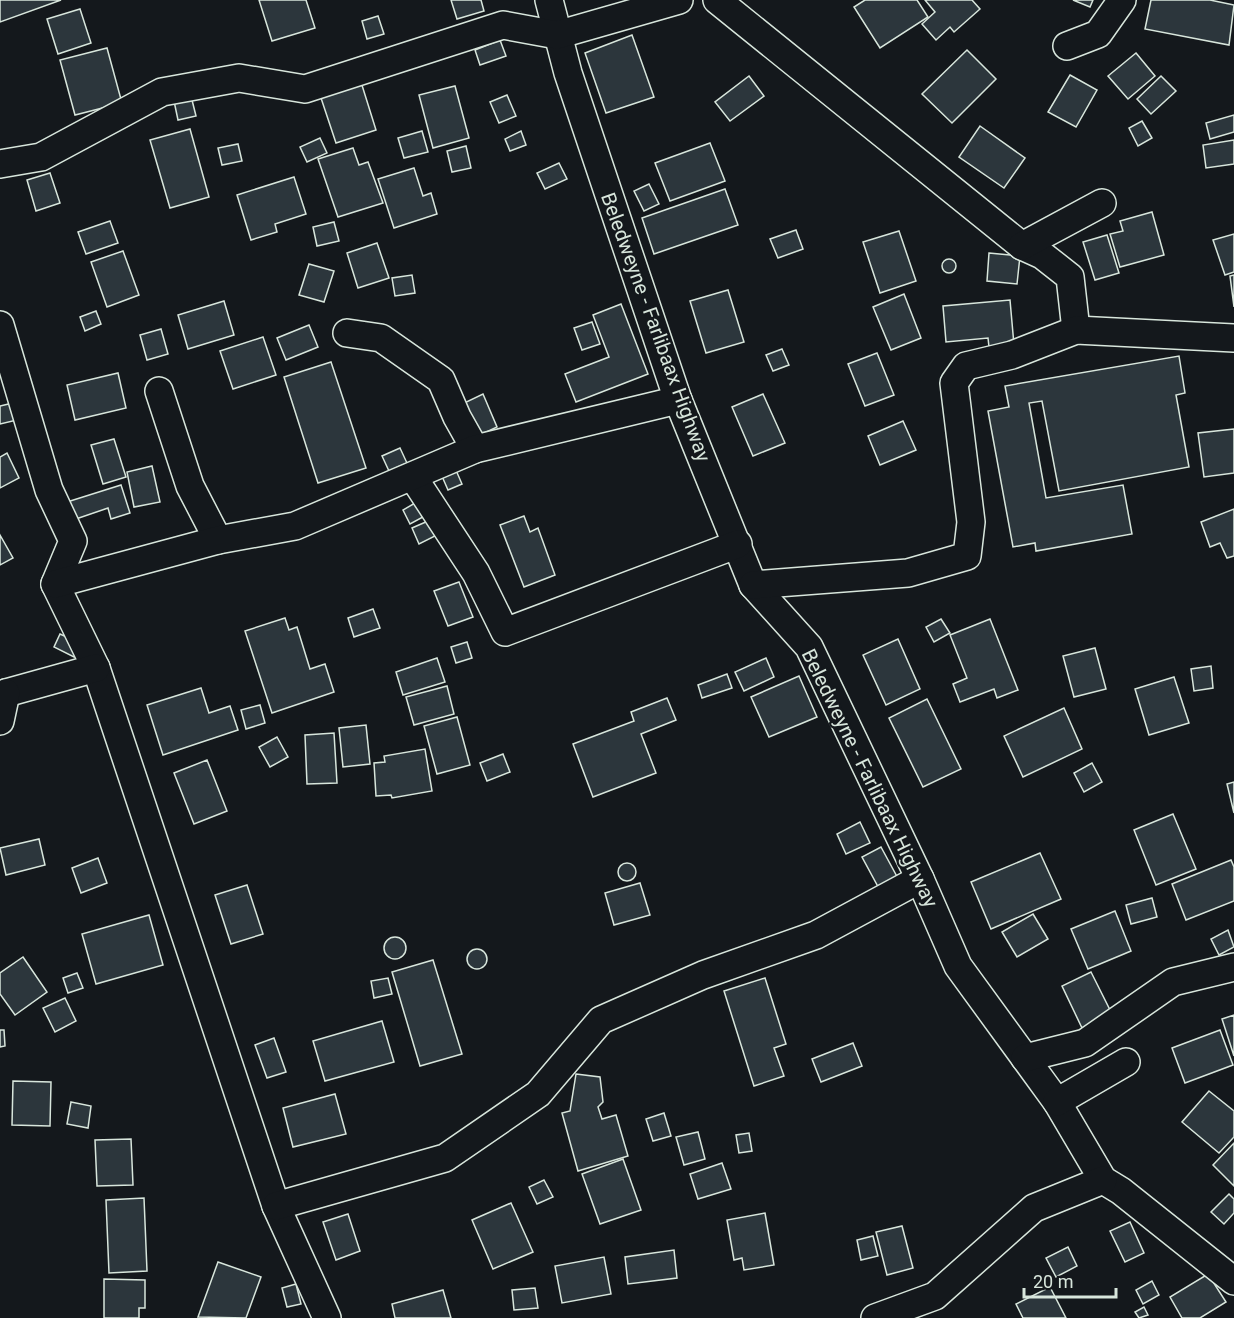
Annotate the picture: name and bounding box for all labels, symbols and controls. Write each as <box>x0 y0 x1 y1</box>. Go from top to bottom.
street label: Beledweyne - Farlibaax Highway <box>596 189 716 465</box>
street label: Beledweyne - Farlibaax Highway <box>797 645 943 912</box>
scale bar <box>1024 1261 1116 1299</box>
text: 20 m <box>1033 1271 1073 1292</box>

